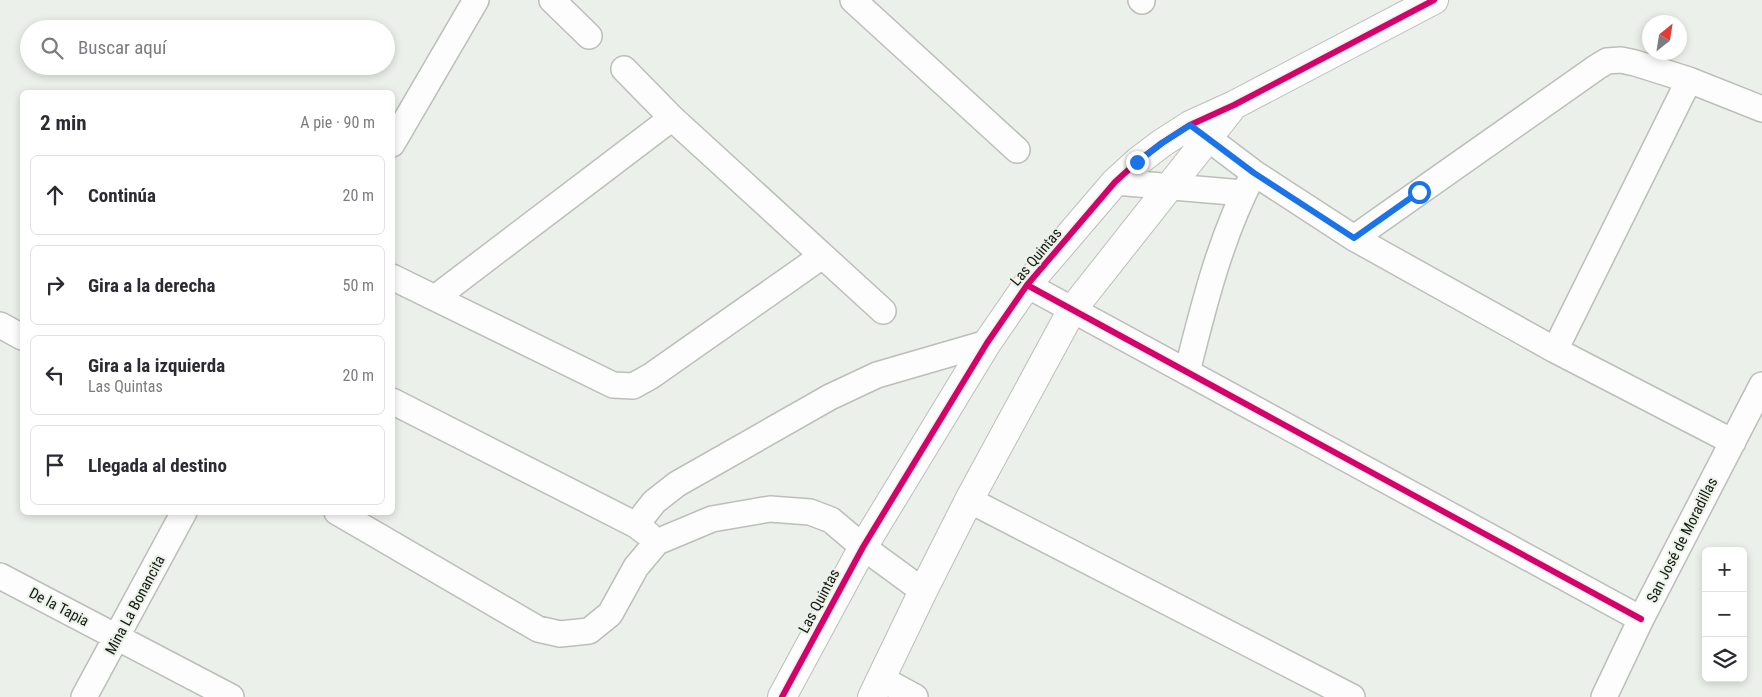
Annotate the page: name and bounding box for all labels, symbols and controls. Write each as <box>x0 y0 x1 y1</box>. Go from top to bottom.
north arrow <box>1642 15 1687 60</box>
search box <box>20 20 395 75</box>
icon: search <box>38 34 66 62</box>
text: Buscar aquí <box>78 36 167 59</box>
text: 2 min <box>40 111 87 135</box>
text: A pie · 90 m <box>300 113 375 132</box>
route end <box>1126 151 1149 174</box>
icon: ahead <box>41 181 69 209</box>
route start <box>1408 181 1431 204</box>
text: Continúa <box>88 184 156 207</box>
text: 20 m <box>342 186 374 205</box>
street label: Las Quintas <box>1007 224 1066 290</box>
icon: right <box>41 271 69 299</box>
text: Gira a la derecha <box>88 274 215 297</box>
text: 50 m <box>342 276 374 295</box>
text: Gira a la izquierda <box>88 354 225 377</box>
icon: left <box>41 361 69 389</box>
text: 20 m <box>342 366 374 385</box>
text: Las Quintas <box>88 377 163 396</box>
icon: arrive <box>41 451 69 479</box>
text: Llegada al destino <box>88 454 227 477</box>
street label: San José de Moradillas <box>1643 474 1721 605</box>
map controls <box>1702 547 1747 682</box>
button: + <box>1702 547 1747 592</box>
street label: Mina La Bonancita <box>101 552 169 658</box>
street label: Las Quintas <box>795 566 843 636</box>
street label: De la Tapia <box>26 584 92 630</box>
button: − <box>1702 592 1747 637</box>
button: layers <box>1702 637 1747 682</box>

